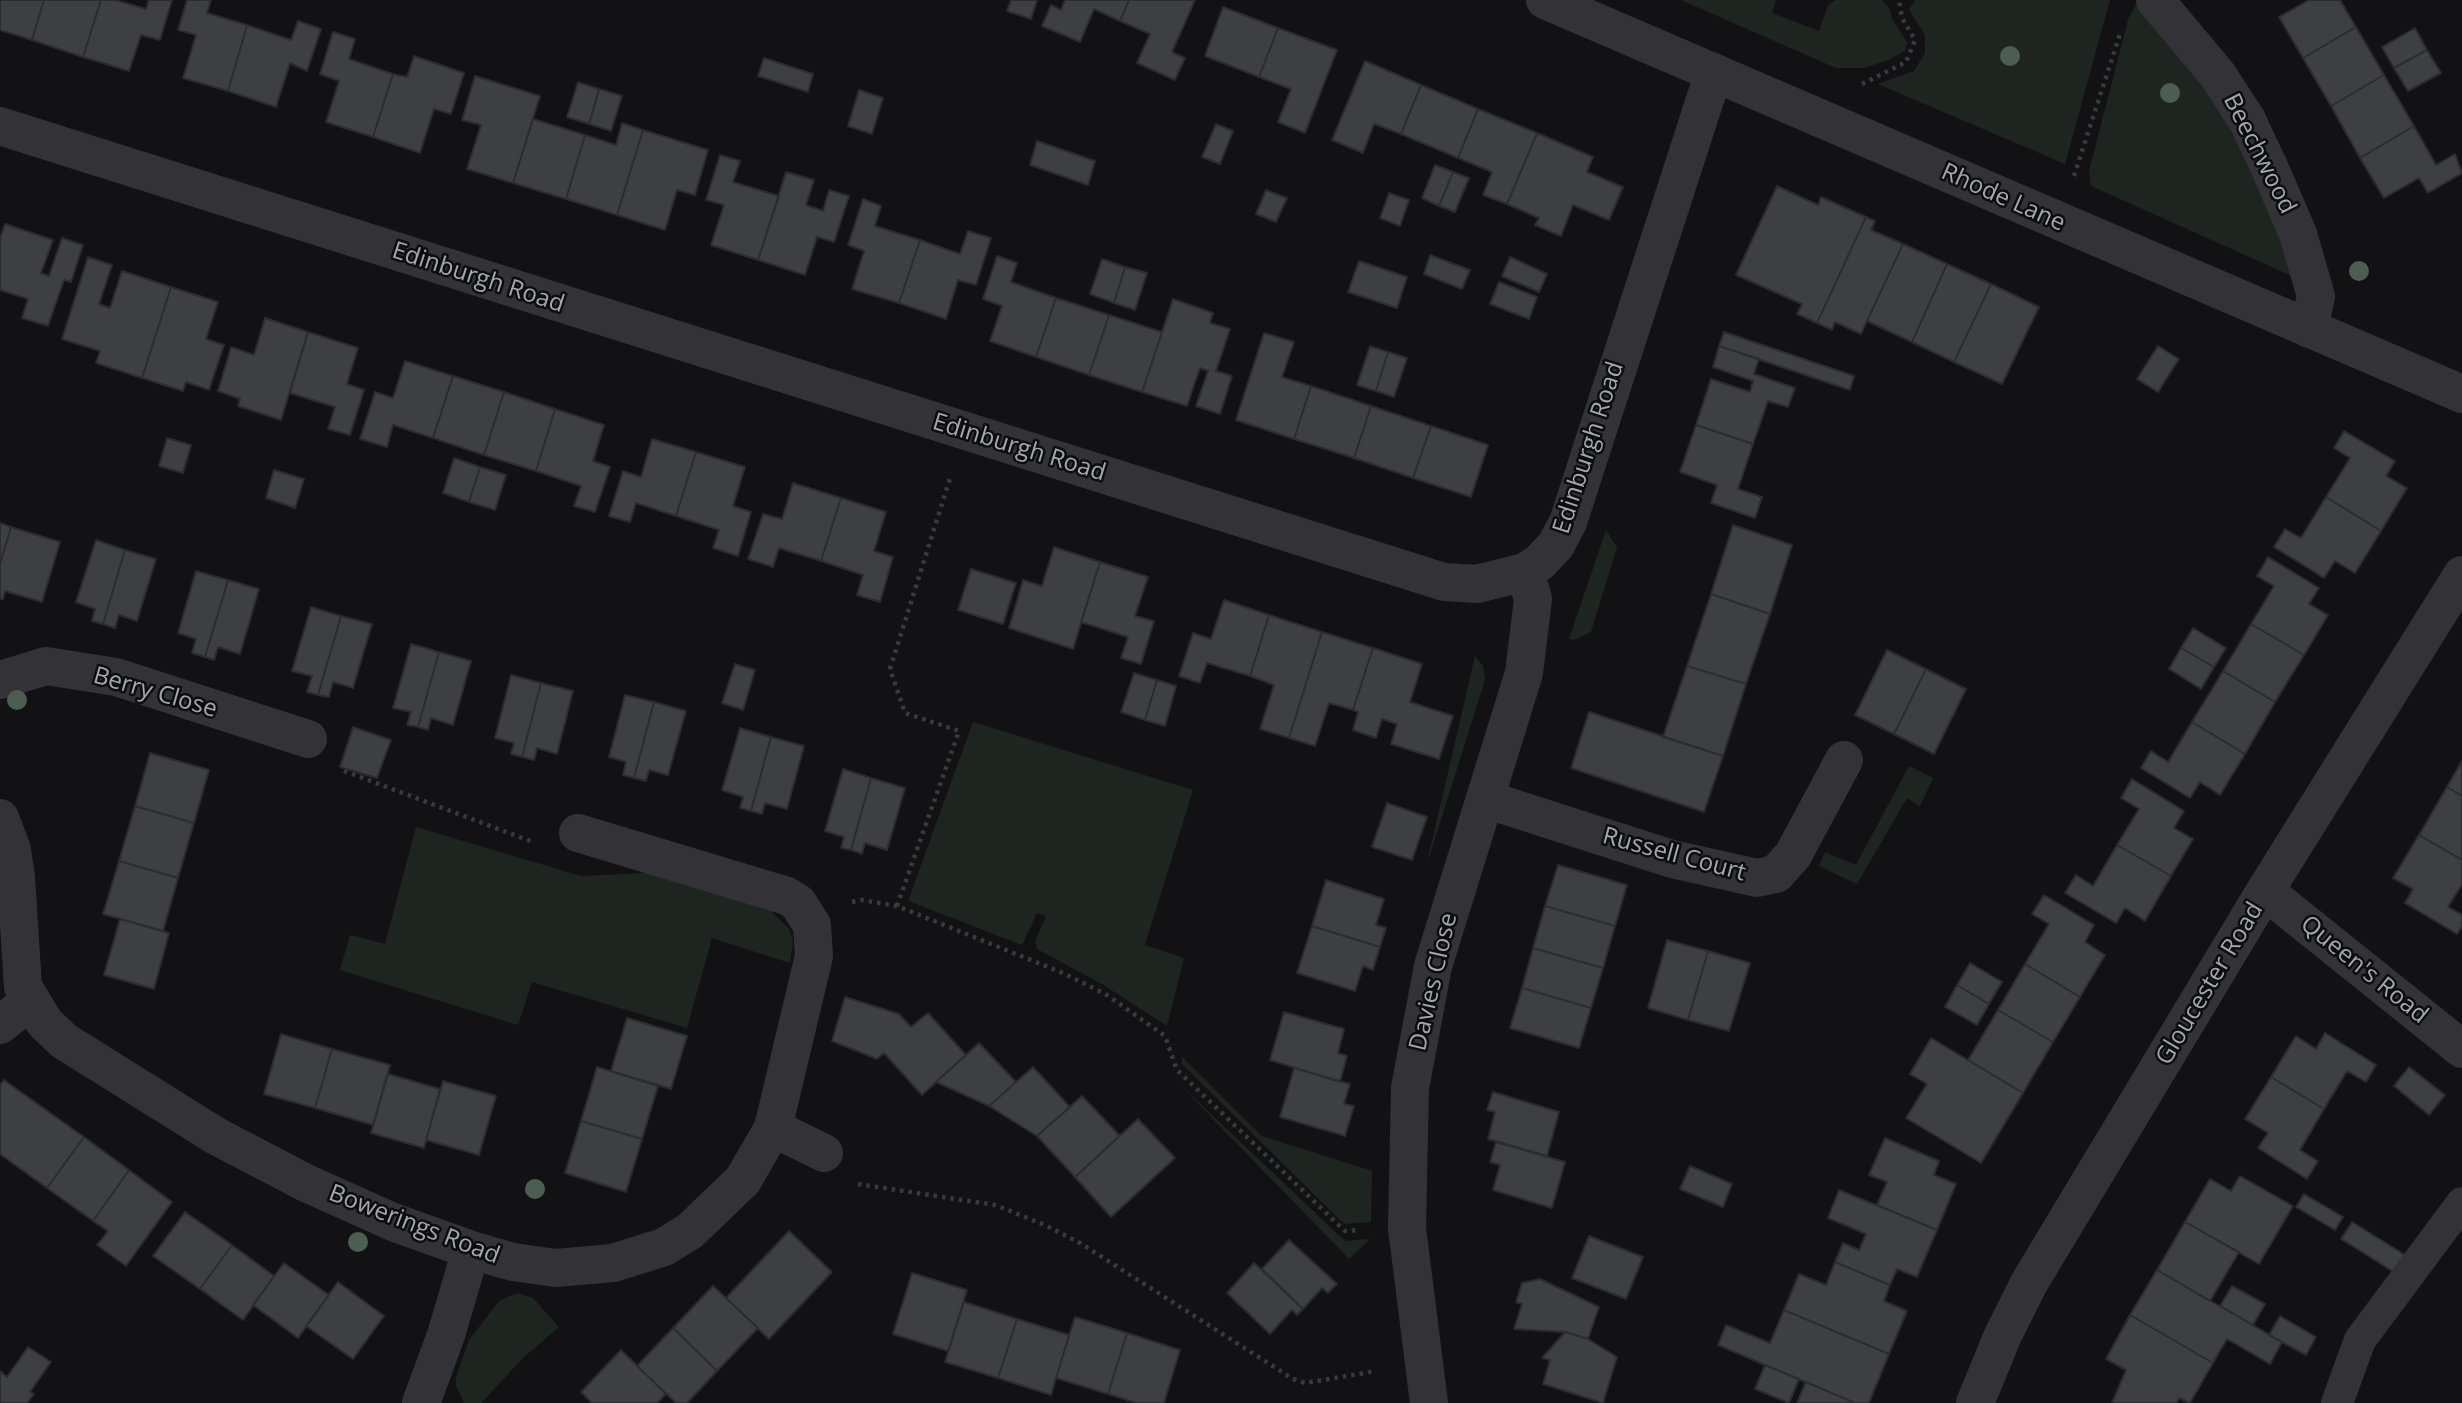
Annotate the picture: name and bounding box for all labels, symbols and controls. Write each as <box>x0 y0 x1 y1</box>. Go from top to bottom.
street label: Beechwood <box>2216 89 2302 219</box>
street label: Rhode Lane <box>1937 158 2069 238</box>
street label: Edinburgh Road <box>388 237 568 319</box>
street label: Edinburgh Road <box>1548 358 1630 538</box>
street label: Edinburgh Road <box>929 408 1109 488</box>
street label: Berry Close <box>90 662 220 724</box>
street label: Russell Court <box>1599 822 1749 888</box>
street label: Gloucester Road <box>2150 898 2270 1070</box>
street label: Davies Close <box>1404 910 1464 1054</box>
street label: Queen's Road <box>2295 910 2433 1030</box>
street label: Bowerings Road <box>325 1179 503 1271</box>

